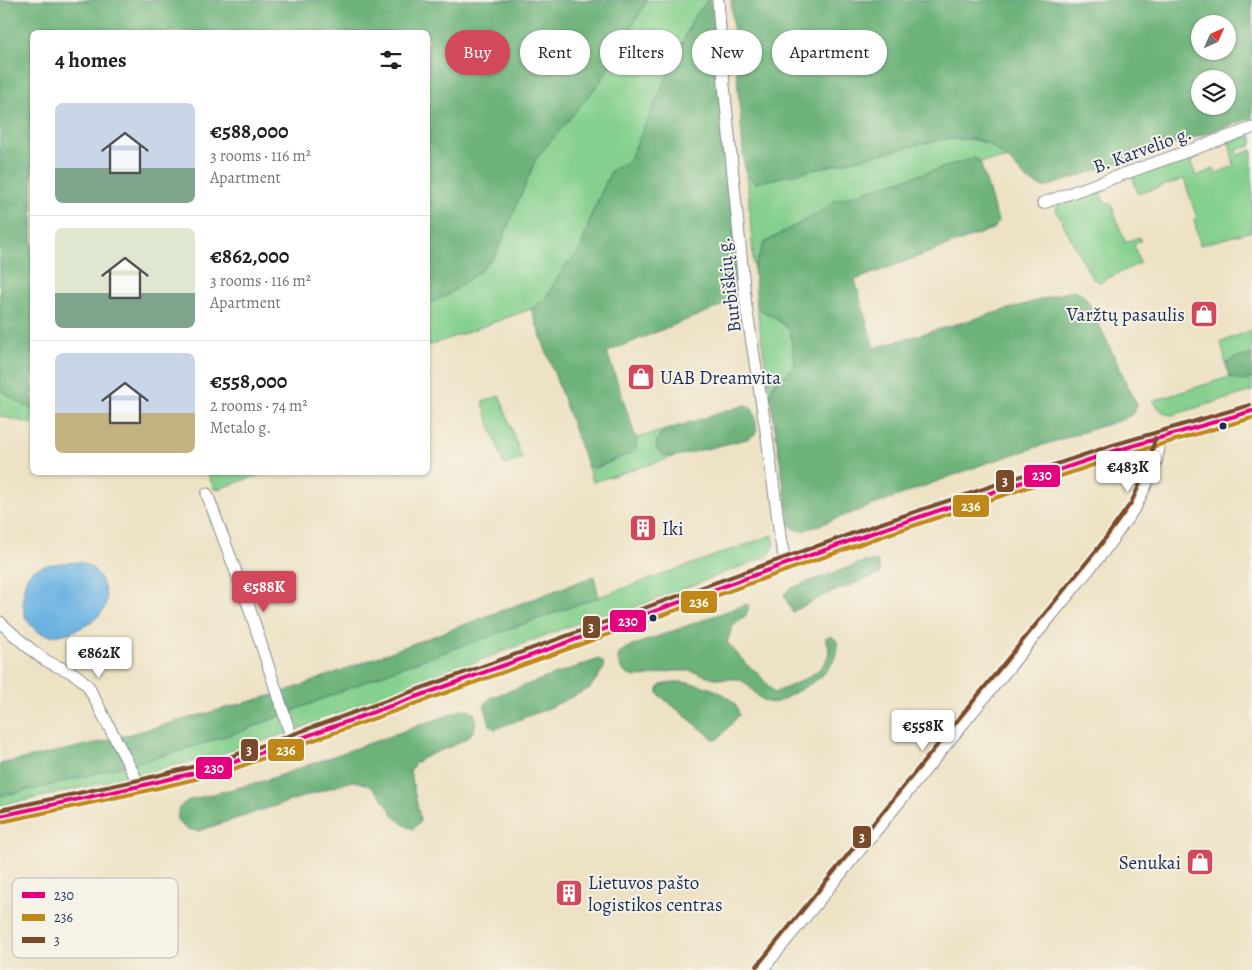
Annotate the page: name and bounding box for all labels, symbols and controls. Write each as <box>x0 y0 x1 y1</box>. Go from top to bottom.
north arrow <box>1191 15 1236 60</box>
map controls <box>1191 15 1236 115</box>
chip: Buy <box>445 30 510 75</box>
chip: Rent <box>520 30 590 75</box>
chip: Filters <box>600 30 682 75</box>
chip: New <box>692 30 762 75</box>
chip: Apartment <box>772 30 887 75</box>
text: 4 homes <box>55 46 127 74</box>
icon: filters <box>377 46 405 74</box>
button: layers <box>1191 70 1236 115</box>
text: €588,000 <box>210 117 289 145</box>
street label: B. Karvelio g. <box>1089 120 1195 180</box>
icon: home <box>95 123 155 183</box>
text: 3 rooms · 116 m² <box>210 145 311 167</box>
text: Apartment <box>210 167 281 189</box>
street label: Burbiškių g. <box>710 236 748 334</box>
text: €862,000 <box>210 242 289 270</box>
icon: home <box>95 248 155 308</box>
text: 3 rooms · 116 m² <box>210 270 311 292</box>
text: Apartment <box>210 292 281 314</box>
shop icon: Varžtų pasaulis <box>1189 299 1219 329</box>
place label: Varžtų pasaulis <box>1065 302 1185 328</box>
shop icon: UAB Dreamvita <box>626 362 656 392</box>
place label: UAB Dreamvita <box>660 365 781 391</box>
text: €558,000 <box>210 367 287 395</box>
icon: home <box>95 373 155 433</box>
text: 2 rooms · 74 m² <box>210 395 308 417</box>
text: Metalo g. <box>210 417 271 439</box>
unlabelled marker <box>1218 421 1228 431</box>
pin: €483K <box>1093 450 1163 493</box>
text: €483K <box>1107 456 1149 478</box>
line badge: 230 <box>1023 464 1061 488</box>
text: 230 <box>1032 466 1052 485</box>
line badge: 3 <box>995 469 1015 493</box>
text: 3 <box>1002 472 1008 491</box>
line badge: 236 <box>952 494 990 518</box>
text: 236 <box>961 497 981 516</box>
building icon: Iki <box>628 513 658 543</box>
place label: Iki <box>662 516 684 542</box>
pin: €588K <box>229 570 299 613</box>
text: €588K <box>243 576 285 598</box>
line badge: 236 <box>680 590 718 614</box>
text: 236 <box>689 593 709 612</box>
line badge: 230 <box>609 609 647 633</box>
text: 230 <box>618 612 638 631</box>
unlabelled marker <box>648 613 658 623</box>
line badge: 3 <box>582 615 601 639</box>
text: 3 <box>588 618 594 637</box>
pin: €862K <box>64 636 134 679</box>
text: €862K <box>78 642 120 664</box>
pin: €558K <box>888 710 958 752</box>
text: €558K <box>902 715 944 737</box>
line badge: 3 <box>240 738 259 762</box>
line badge: 236 <box>267 738 305 762</box>
text: 3 <box>246 741 252 760</box>
text: 236 <box>276 741 296 760</box>
line badge: 230 <box>195 756 233 780</box>
text: 230 <box>204 759 224 778</box>
line badge: 3 <box>852 825 872 849</box>
text: 3 <box>859 828 865 847</box>
shop icon: Senukai <box>1185 847 1215 877</box>
place label: Senukai <box>1119 850 1181 876</box>
place label: Lietuvos pašto logistikos centras <box>588 870 723 918</box>
legend <box>12 878 178 958</box>
building icon: Lietuvos pašto logistikos centras <box>554 878 584 908</box>
text: 230 <box>54 886 74 905</box>
text: 236 <box>54 908 73 927</box>
text: 3 <box>54 931 60 950</box>

